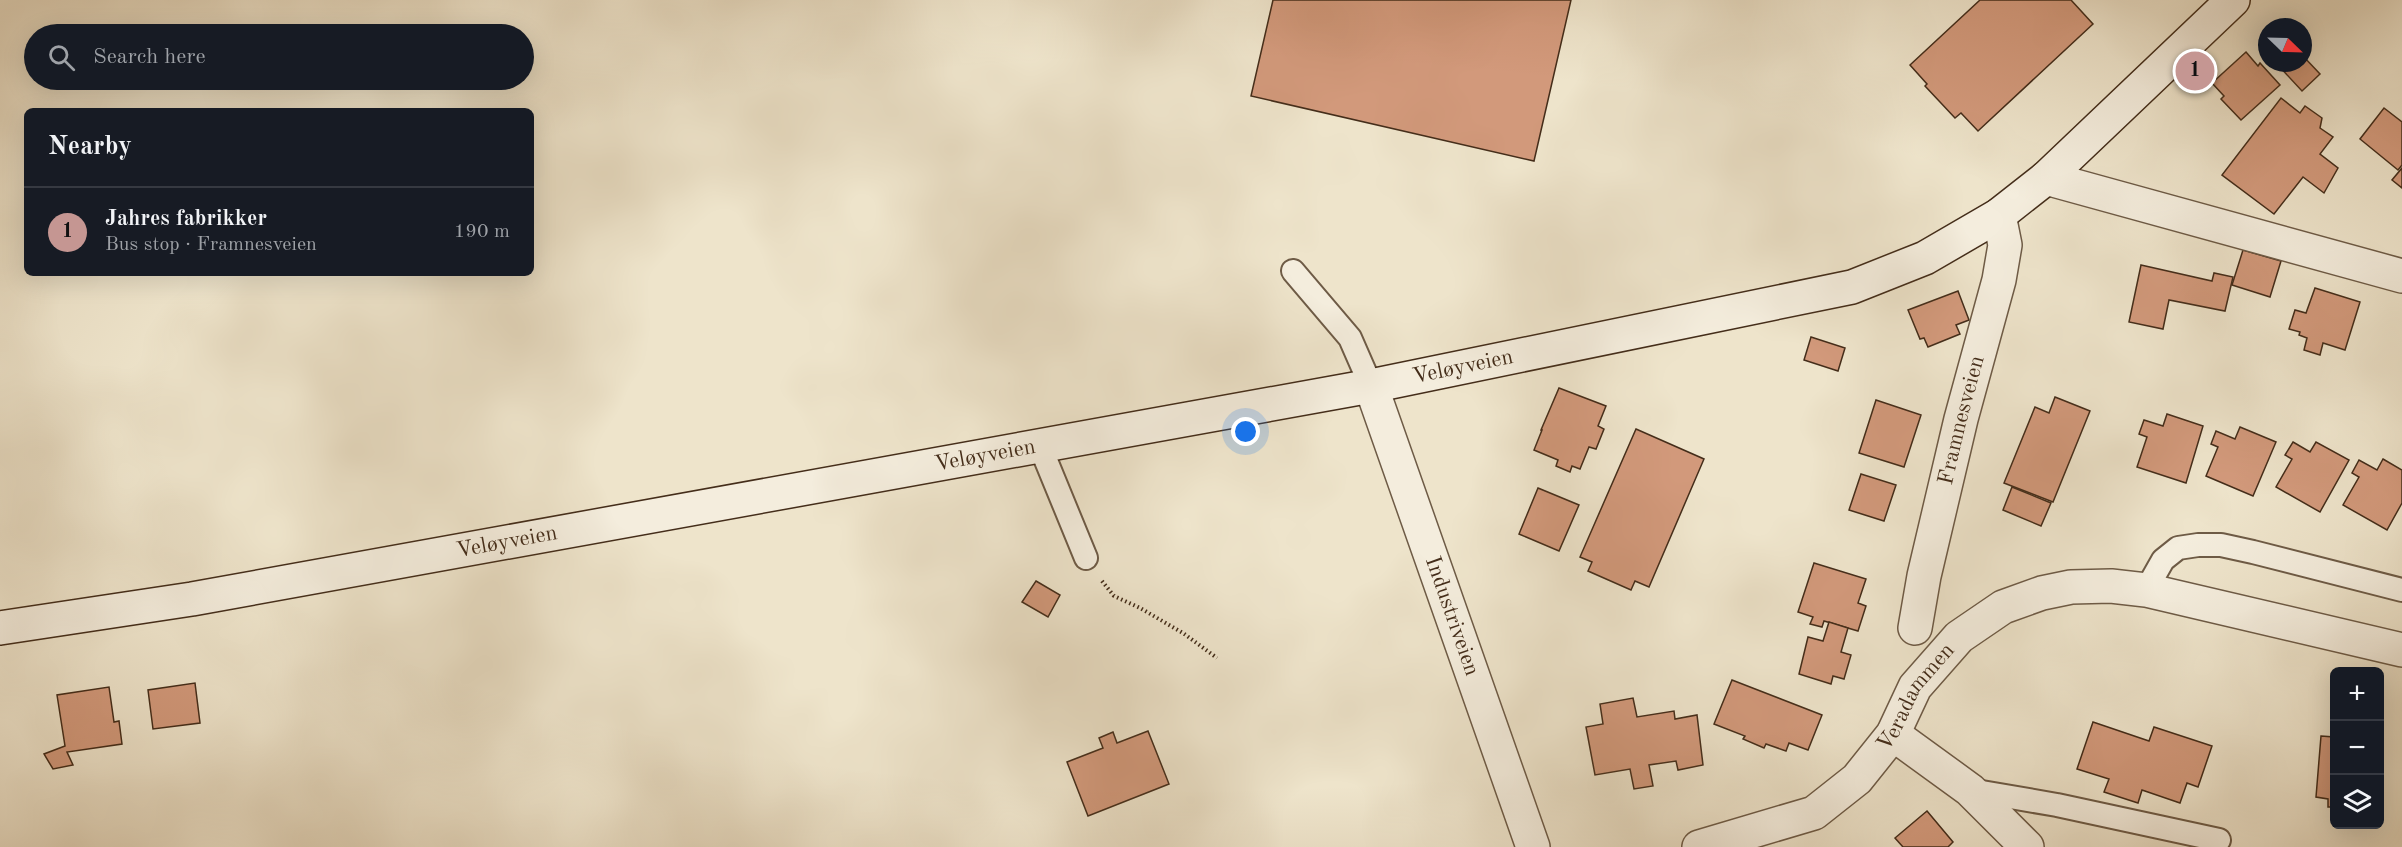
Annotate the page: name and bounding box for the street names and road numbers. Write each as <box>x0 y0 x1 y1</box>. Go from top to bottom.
street label: Veløyveien <box>1411 346 1515 388</box>
street label: Framnesveien <box>1935 353 1989 487</box>
street label: Veløyveien <box>933 436 1037 476</box>
street label: Veløyveien <box>454 522 559 562</box>
street label: Industriveien <box>1421 554 1483 679</box>
street label: Veradammen <box>1873 639 1959 755</box>

